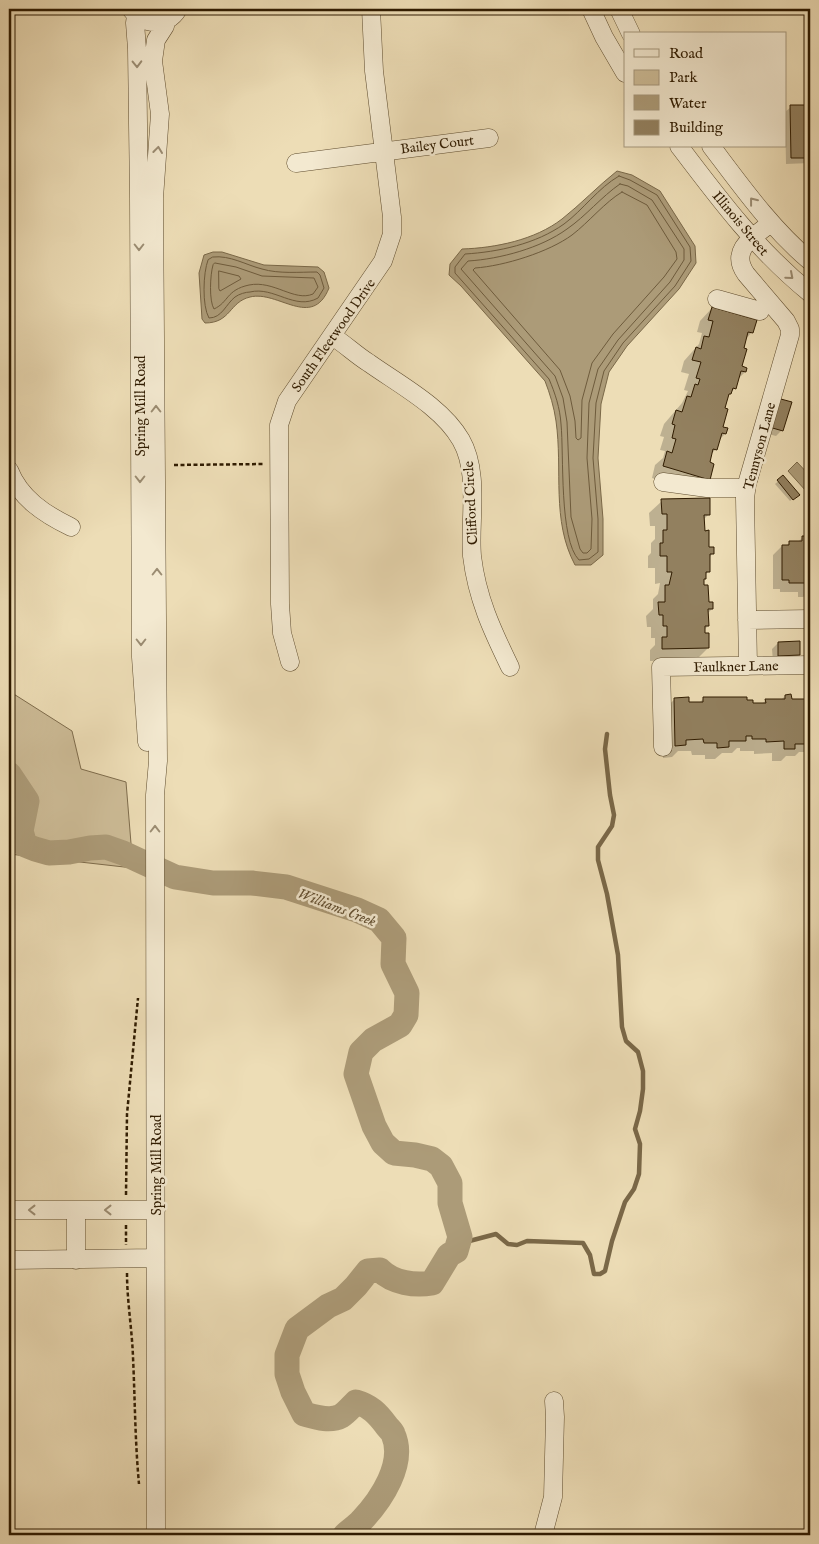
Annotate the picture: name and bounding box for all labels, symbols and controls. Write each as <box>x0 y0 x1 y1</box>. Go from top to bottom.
legend <box>624 32 786 148</box>
text: Road <box>669 44 704 63</box>
one-way arrow <box>132 60 142 68</box>
text: Park <box>669 68 699 87</box>
text: Water <box>669 94 707 113</box>
text: Building <box>669 118 724 137</box>
street label: Bailey Court <box>399 132 475 158</box>
one-way arrow <box>152 145 163 153</box>
street label: Illinois Street <box>708 188 773 260</box>
one-way arrow <box>750 198 758 207</box>
one-way arrow <box>134 243 144 251</box>
one-way arrow <box>784 271 793 279</box>
street label: South Fleetwood Drive <box>288 275 380 396</box>
street label: Spring Mill Road <box>132 355 150 457</box>
street label: Tennyson Lane <box>740 400 780 492</box>
one-way arrow <box>151 405 161 413</box>
street label: Clifford Circle <box>460 460 482 545</box>
one-way arrow <box>135 476 145 483</box>
one-way arrow <box>151 568 162 576</box>
one-way arrow <box>136 638 146 646</box>
street label: Faulkner Lane <box>693 657 779 677</box>
one-way arrow <box>150 825 160 832</box>
water label: Williams Creek <box>295 884 379 931</box>
street label: Spring Mill Road <box>148 1114 166 1216</box>
one-way arrow <box>28 1205 36 1215</box>
one-way arrow <box>103 1205 111 1215</box>

